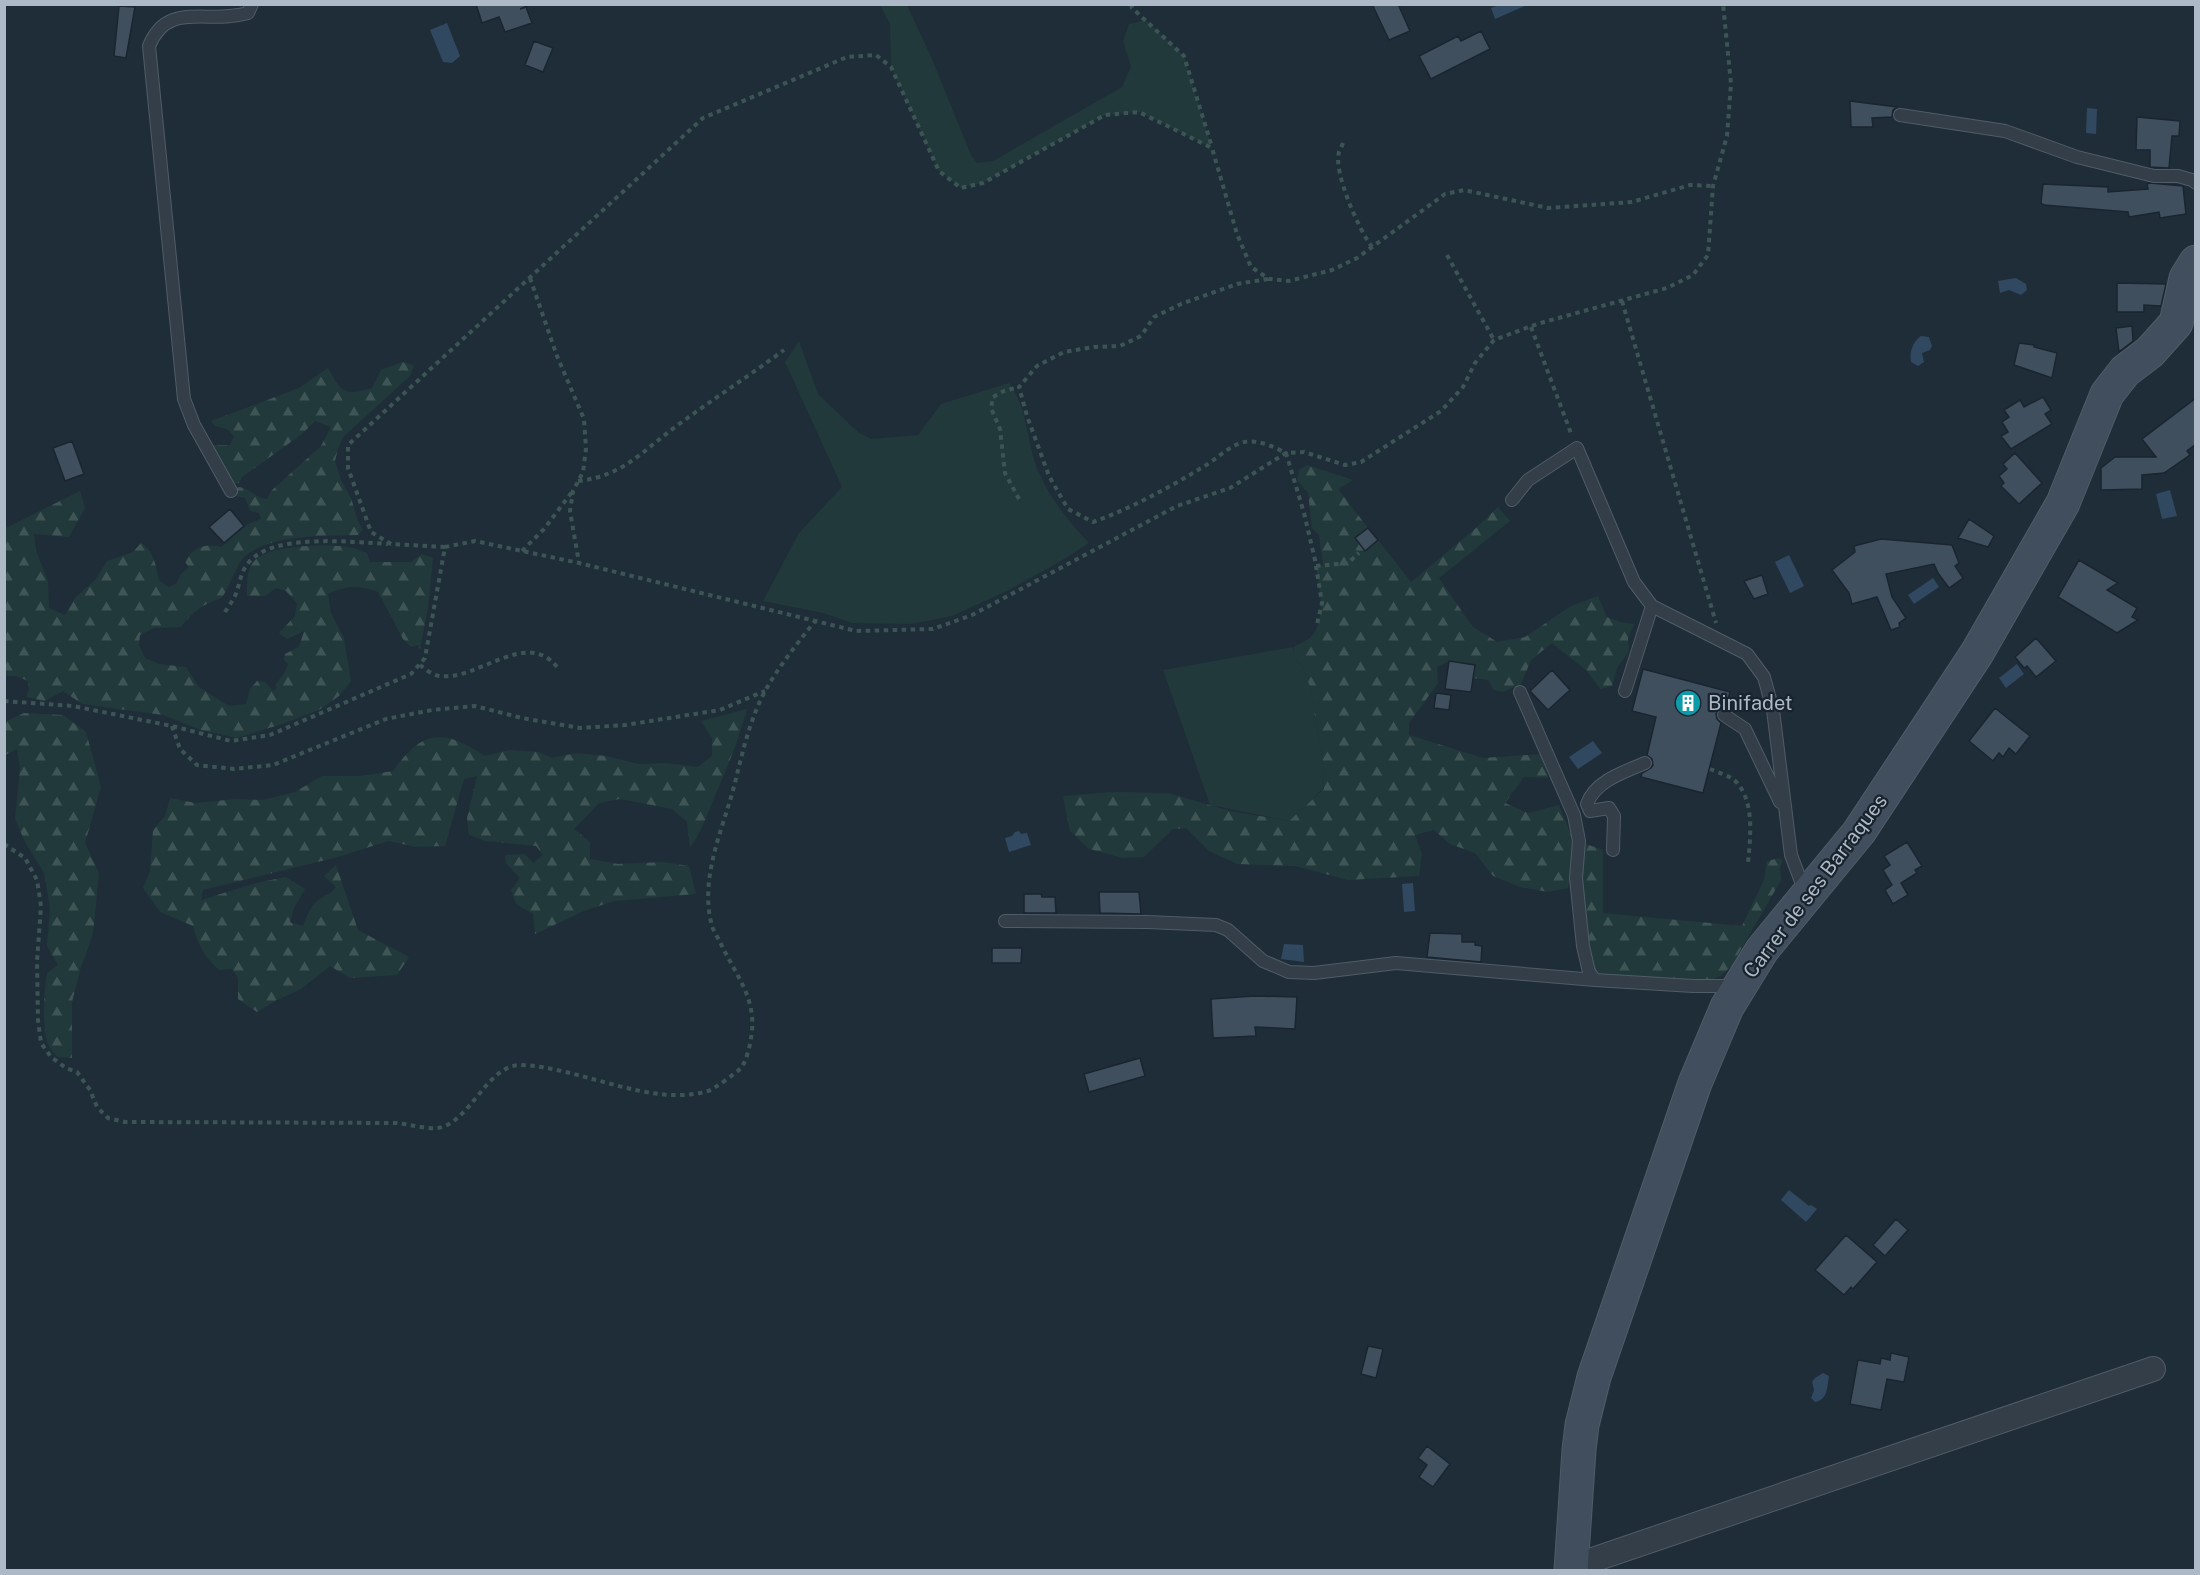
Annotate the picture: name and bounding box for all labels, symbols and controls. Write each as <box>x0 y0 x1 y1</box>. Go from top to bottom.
building icon: Binifadet <box>1673 688 1703 718</box>
place label: Binifadet <box>1708 691 1793 715</box>
street label: Carrer de ses Barraques <box>1738 789 1892 983</box>

